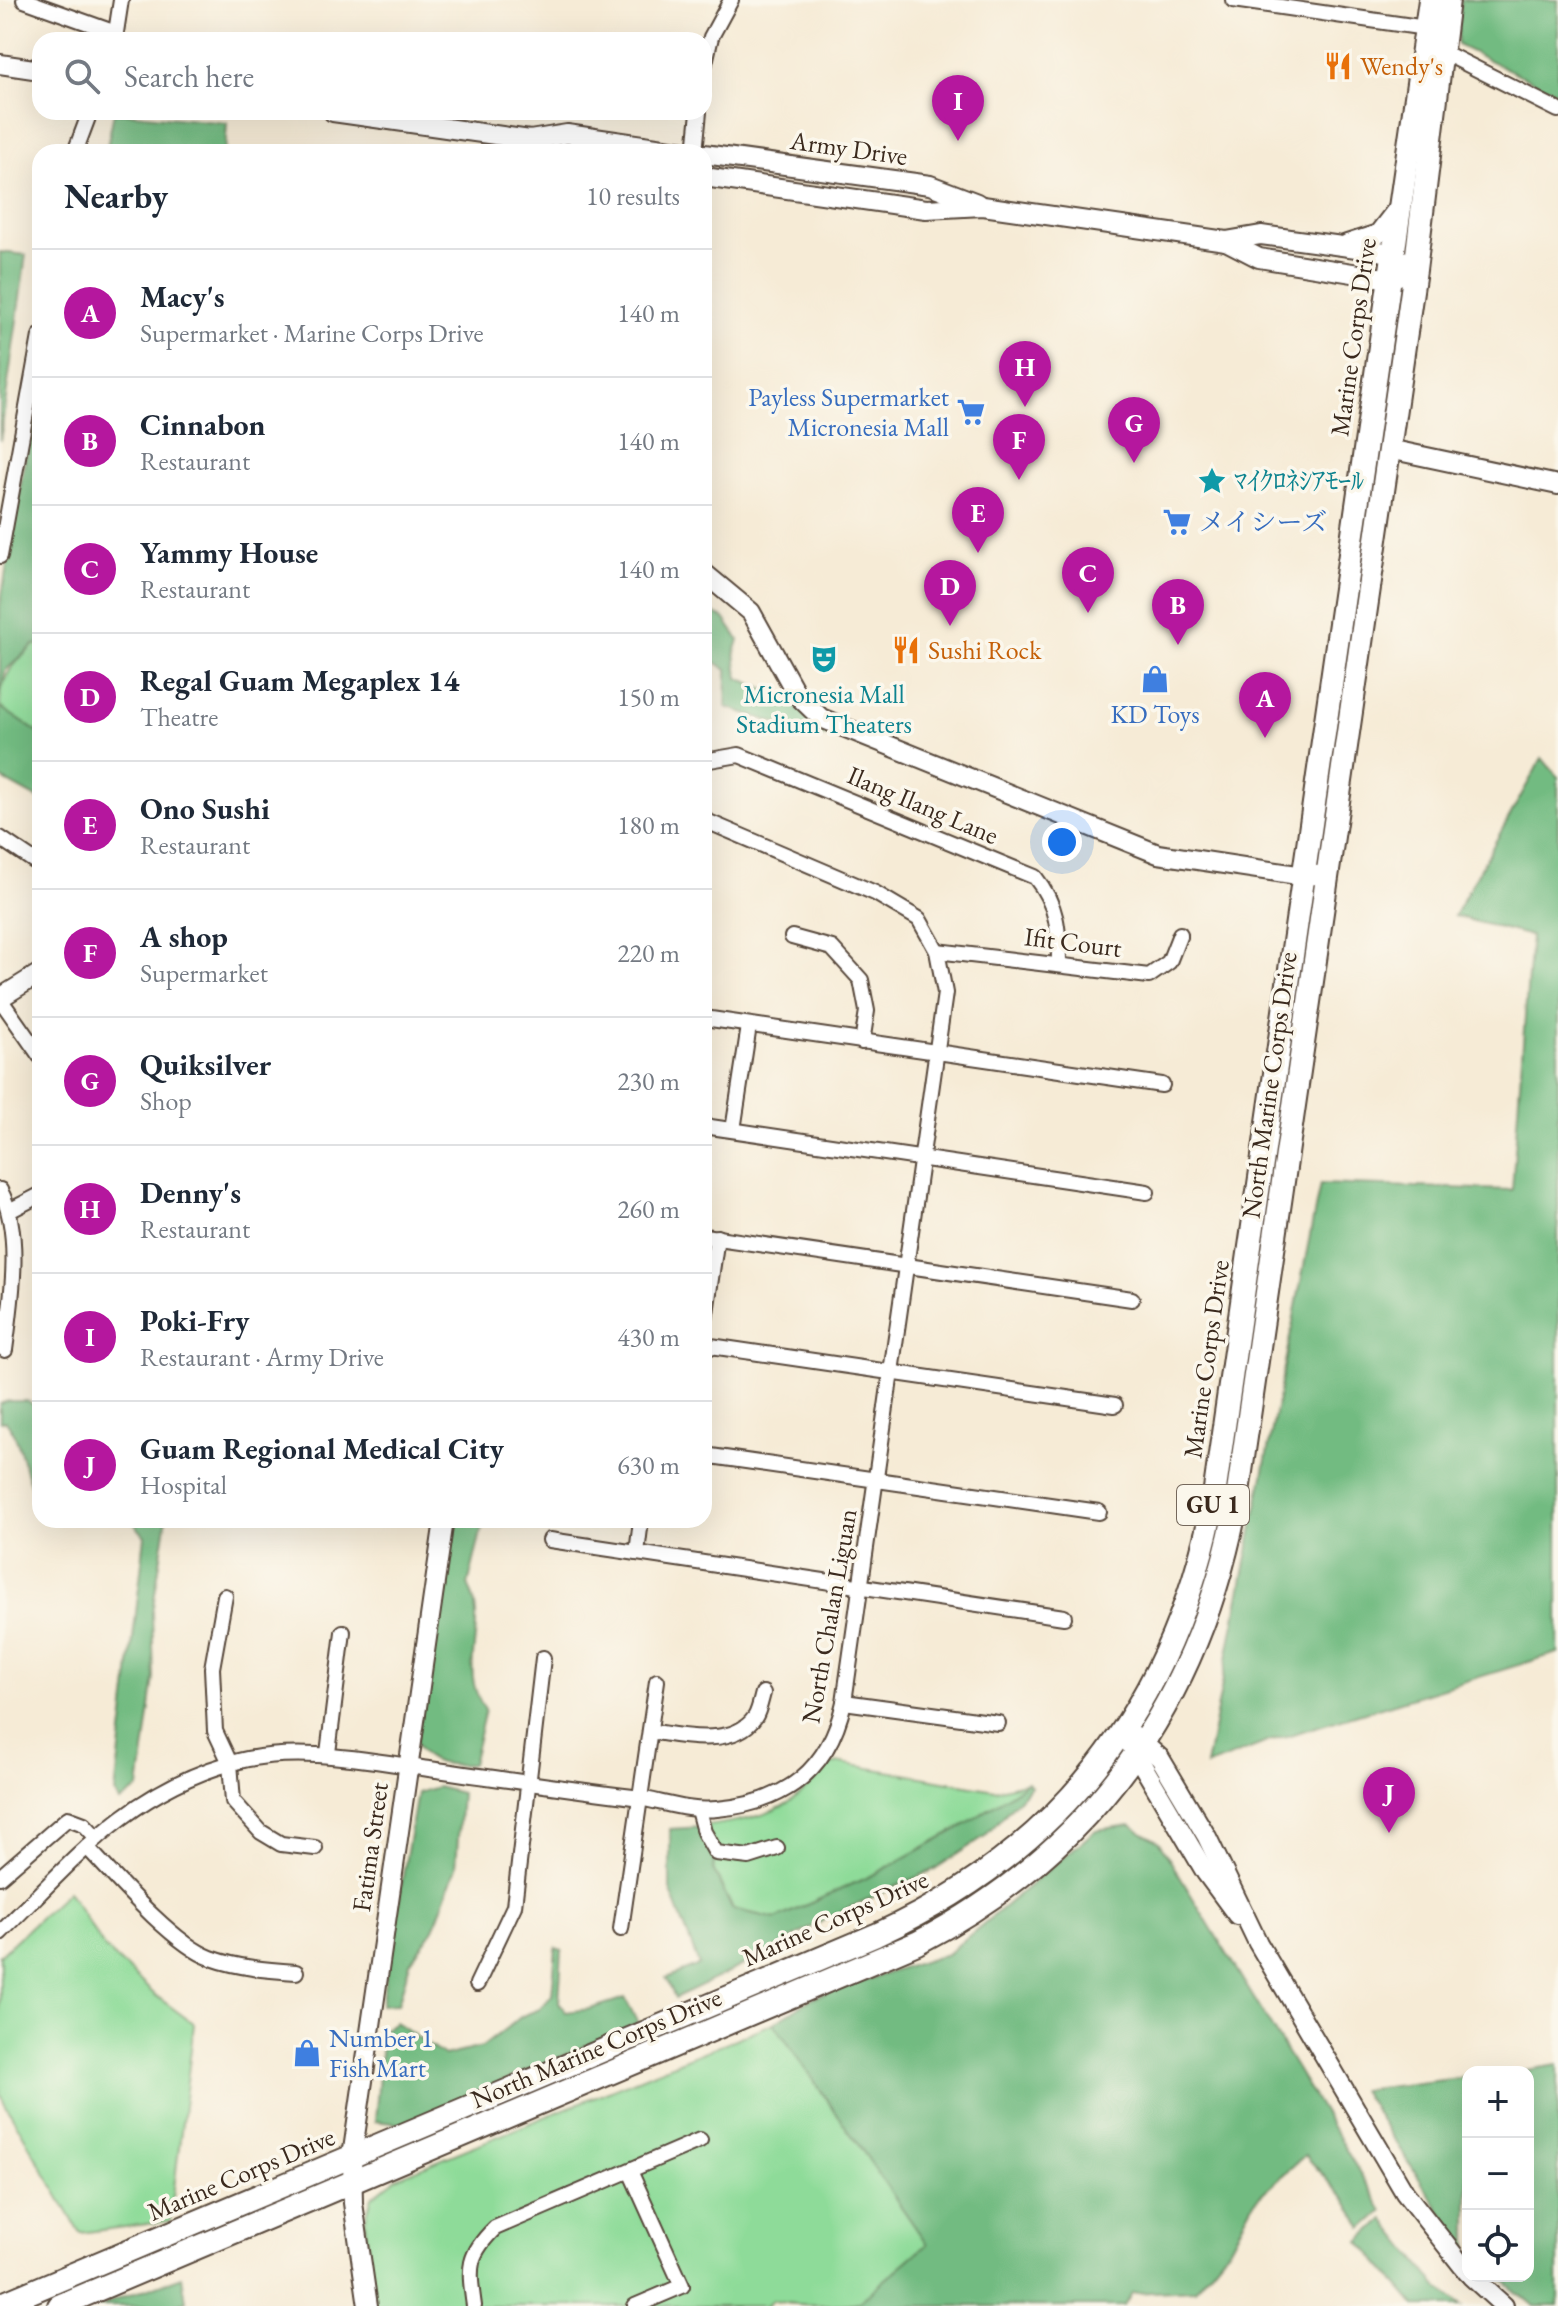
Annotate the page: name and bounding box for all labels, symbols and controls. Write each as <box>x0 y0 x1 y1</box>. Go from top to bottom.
search box <box>32 32 712 120</box>
place label: Wendy's <box>1360 49 1443 83</box>
restaurant icon: Wendy's <box>1323 51 1353 81</box>
icon: search <box>60 54 104 98</box>
text: Search here <box>124 57 254 96</box>
pin: I <box>932 75 984 141</box>
street label: Army Drive <box>787 123 910 173</box>
text: Nearby <box>64 174 168 218</box>
text: 10 results <box>586 179 680 213</box>
street label: Marine Corps Drive <box>1322 236 1384 438</box>
text: Macy's <box>140 277 225 316</box>
text: A <box>81 296 99 330</box>
text: 140 m <box>617 296 680 330</box>
text: Supermarket · Marine Corps Drive <box>140 316 484 350</box>
pin: H <box>999 341 1051 407</box>
place label: Payless Supermarket Micronesia Mall <box>748 380 949 444</box>
supermarket icon: Payless Supermarket Micronesia Mall <box>956 397 986 427</box>
pin: G <box>1108 397 1160 463</box>
text: Cinnabon <box>140 405 266 444</box>
pin: F <box>993 414 1045 480</box>
text: B <box>82 424 98 458</box>
text: 140 m <box>617 424 680 458</box>
text: Restaurant <box>140 444 250 478</box>
place label: ﾏｲｸﾛﾈｼｱﾓｰﾙ <box>1234 464 1364 498</box>
place icon: ﾏｲｸﾛﾈｼｱﾓｰﾙ <box>1197 466 1227 496</box>
pin: E <box>952 487 1004 553</box>
place label: メイシーズ <box>1199 505 1327 539</box>
supermarket icon: メイシーズ <box>1162 507 1192 537</box>
text: Yammy House <box>140 533 318 572</box>
pin: C <box>1062 547 1114 613</box>
text: C <box>81 552 99 586</box>
text: 140 m <box>617 552 680 586</box>
pin: D <box>924 560 976 626</box>
text: Restaurant <box>140 572 250 606</box>
pin: B <box>1152 579 1204 645</box>
place label: Sushi Rock <box>928 633 1042 667</box>
restaurant icon: Sushi Rock <box>891 635 921 665</box>
theatre icon: Micronesia Mall Stadium Theaters <box>809 644 839 674</box>
text: Regal Guam Megaplex 14 <box>140 661 459 700</box>
shop icon: KD Toys <box>1140 664 1170 694</box>
pin: A <box>1239 672 1291 738</box>
place label: Micronesia Mall Stadium Theaters <box>736 677 912 741</box>
text: D <box>80 680 100 714</box>
text: 150 m <box>617 680 680 714</box>
place label: KD Toys <box>1110 697 1200 731</box>
text: Theatre <box>140 700 218 734</box>
street label: Ilang Ilang Lane <box>842 758 1004 852</box>
text: Ono Sushi <box>140 789 270 828</box>
text: E <box>83 808 97 842</box>
text: 180 m <box>617 808 680 842</box>
your location <box>1042 822 1082 862</box>
text: Restaurant <box>140 828 250 862</box>
text: A shop <box>140 917 228 956</box>
street label: Ifit Court <box>1023 919 1123 965</box>
text: F <box>83 936 97 970</box>
text: 220 m <box>617 936 680 970</box>
street label: North Marine Corps Drive <box>1233 949 1305 1221</box>
text: Supermarket <box>140 956 268 990</box>
text: Quiksilver <box>140 1045 271 1084</box>
text: G <box>81 1064 99 1098</box>
text: 230 m <box>617 1064 680 1098</box>
text: Shop <box>140 1084 192 1118</box>
text: Denny's <box>140 1173 241 1212</box>
text: H <box>80 1192 100 1226</box>
text: 260 m <box>617 1192 680 1226</box>
text: Restaurant <box>140 1212 250 1246</box>
street label: Marine Corps Drive <box>1175 1258 1237 1460</box>
text: Poki-Fry <box>140 1301 250 1340</box>
text: I <box>85 1320 95 1354</box>
text: 430 m <box>617 1320 680 1354</box>
text: Restaurant · Army Drive <box>140 1340 384 1374</box>
text: Guam Regional Medical City <box>140 1429 504 1468</box>
text: J <box>85 1448 95 1482</box>
text: 630 m <box>617 1448 680 1482</box>
text: Hospital <box>140 1468 227 1502</box>
road number: GU 1 <box>1177 1485 1249 1525</box>
street label: North Chalan Liguan <box>793 1506 865 1726</box>
pin: J <box>1363 1767 1415 1833</box>
street label: Fatima Street <box>344 1780 396 1914</box>
street label: Marine Corps Drive <box>737 1862 933 1974</box>
street label: North Marine Corps Drive <box>466 1980 726 2116</box>
place label: Number 1 Fish Mart <box>329 2021 433 2085</box>
shop icon: Number 1 Fish Mart <box>292 2038 322 2068</box>
map controls <box>1462 2066 1534 2282</box>
button: + <box>1462 2066 1534 2138</box>
street label: Marine Corps Drive <box>142 2119 340 2229</box>
button: − <box>1462 2138 1534 2210</box>
button: locate <box>1462 2210 1534 2282</box>

